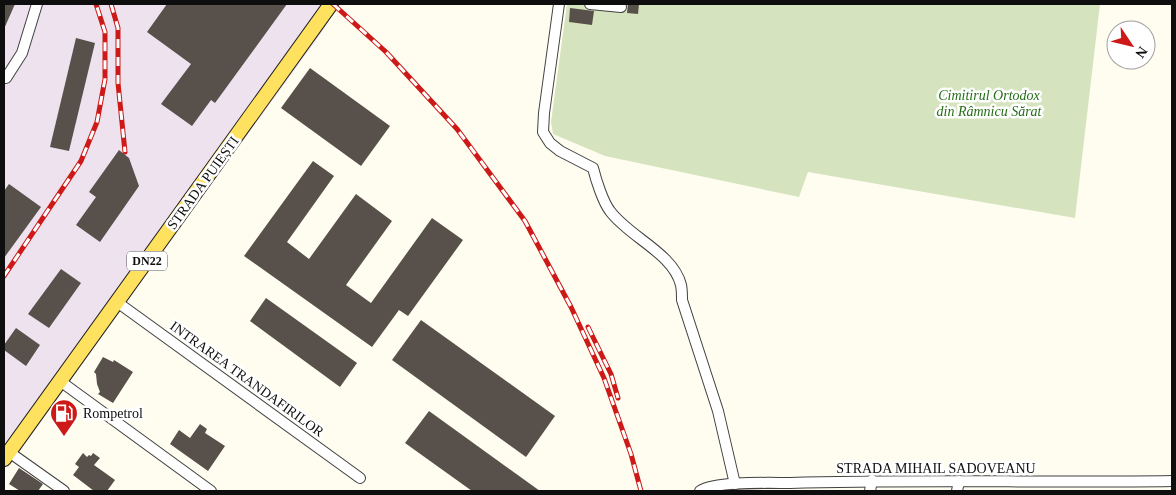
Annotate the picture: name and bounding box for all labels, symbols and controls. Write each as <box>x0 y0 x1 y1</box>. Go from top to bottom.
north arrow <box>1106 20 1156 70</box>
text: N <box>1132 44 1150 61</box>
park label: Cimitirul Ortodox din Râmnicu Sărat <box>937 88 1043 119</box>
street label: STRADA PUIEȘTI <box>164 133 243 233</box>
road number: DN22 <box>127 252 167 270</box>
street label: INTRAREA TRANDAFIRILOR <box>167 318 327 440</box>
fuel station icon: Rompetrol <box>49 398 79 437</box>
place label: Rompetrol <box>83 406 143 421</box>
street label: STRADA MIHAIL SADOVEANU <box>836 461 1036 476</box>

